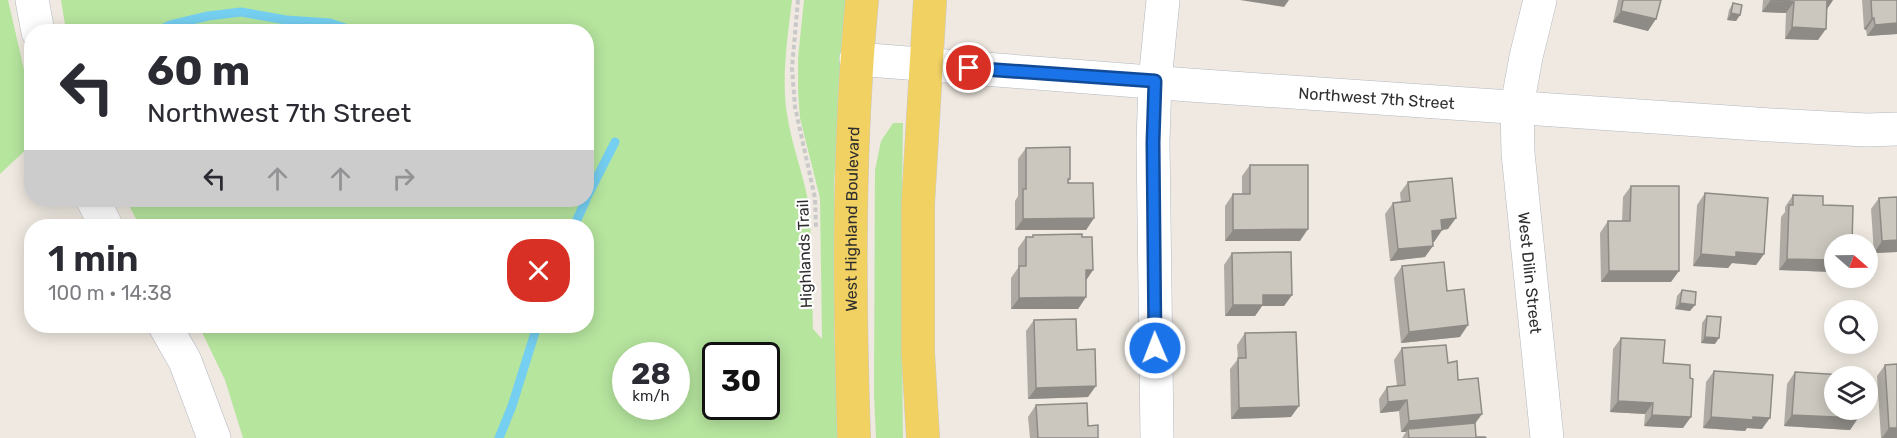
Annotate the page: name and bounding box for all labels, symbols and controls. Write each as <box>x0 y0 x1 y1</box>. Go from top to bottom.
pin <box>943 42 994 93</box>
text: 60 m <box>147 46 250 96</box>
icon: left <box>48 48 126 126</box>
icon: arrive <box>952 51 985 84</box>
street label: Northwest 7th Street <box>1298 84 1455 113</box>
text: Northwest 7th Street <box>147 97 411 129</box>
street label: West Highland Boulevard <box>842 126 863 312</box>
icon: left <box>198 162 231 195</box>
icon: ahead <box>261 162 294 195</box>
icon: ahead <box>324 162 357 195</box>
icon: right <box>387 162 420 195</box>
street label: Highlands Trail <box>793 199 816 309</box>
street label: West Dilin Street <box>1514 211 1545 335</box>
north arrow <box>1824 234 1878 288</box>
map controls <box>1824 234 1878 420</box>
text: 1 min <box>48 237 139 280</box>
button: close <box>507 239 570 302</box>
text: 100 m · 14:38 <box>48 281 172 305</box>
button: search <box>1824 300 1878 354</box>
position arrow <box>1123 316 1187 380</box>
speed limit sign: 30 <box>702 342 780 420</box>
text: 28 <box>631 356 671 392</box>
button: layers <box>1824 366 1878 420</box>
text: km/h <box>632 387 670 405</box>

